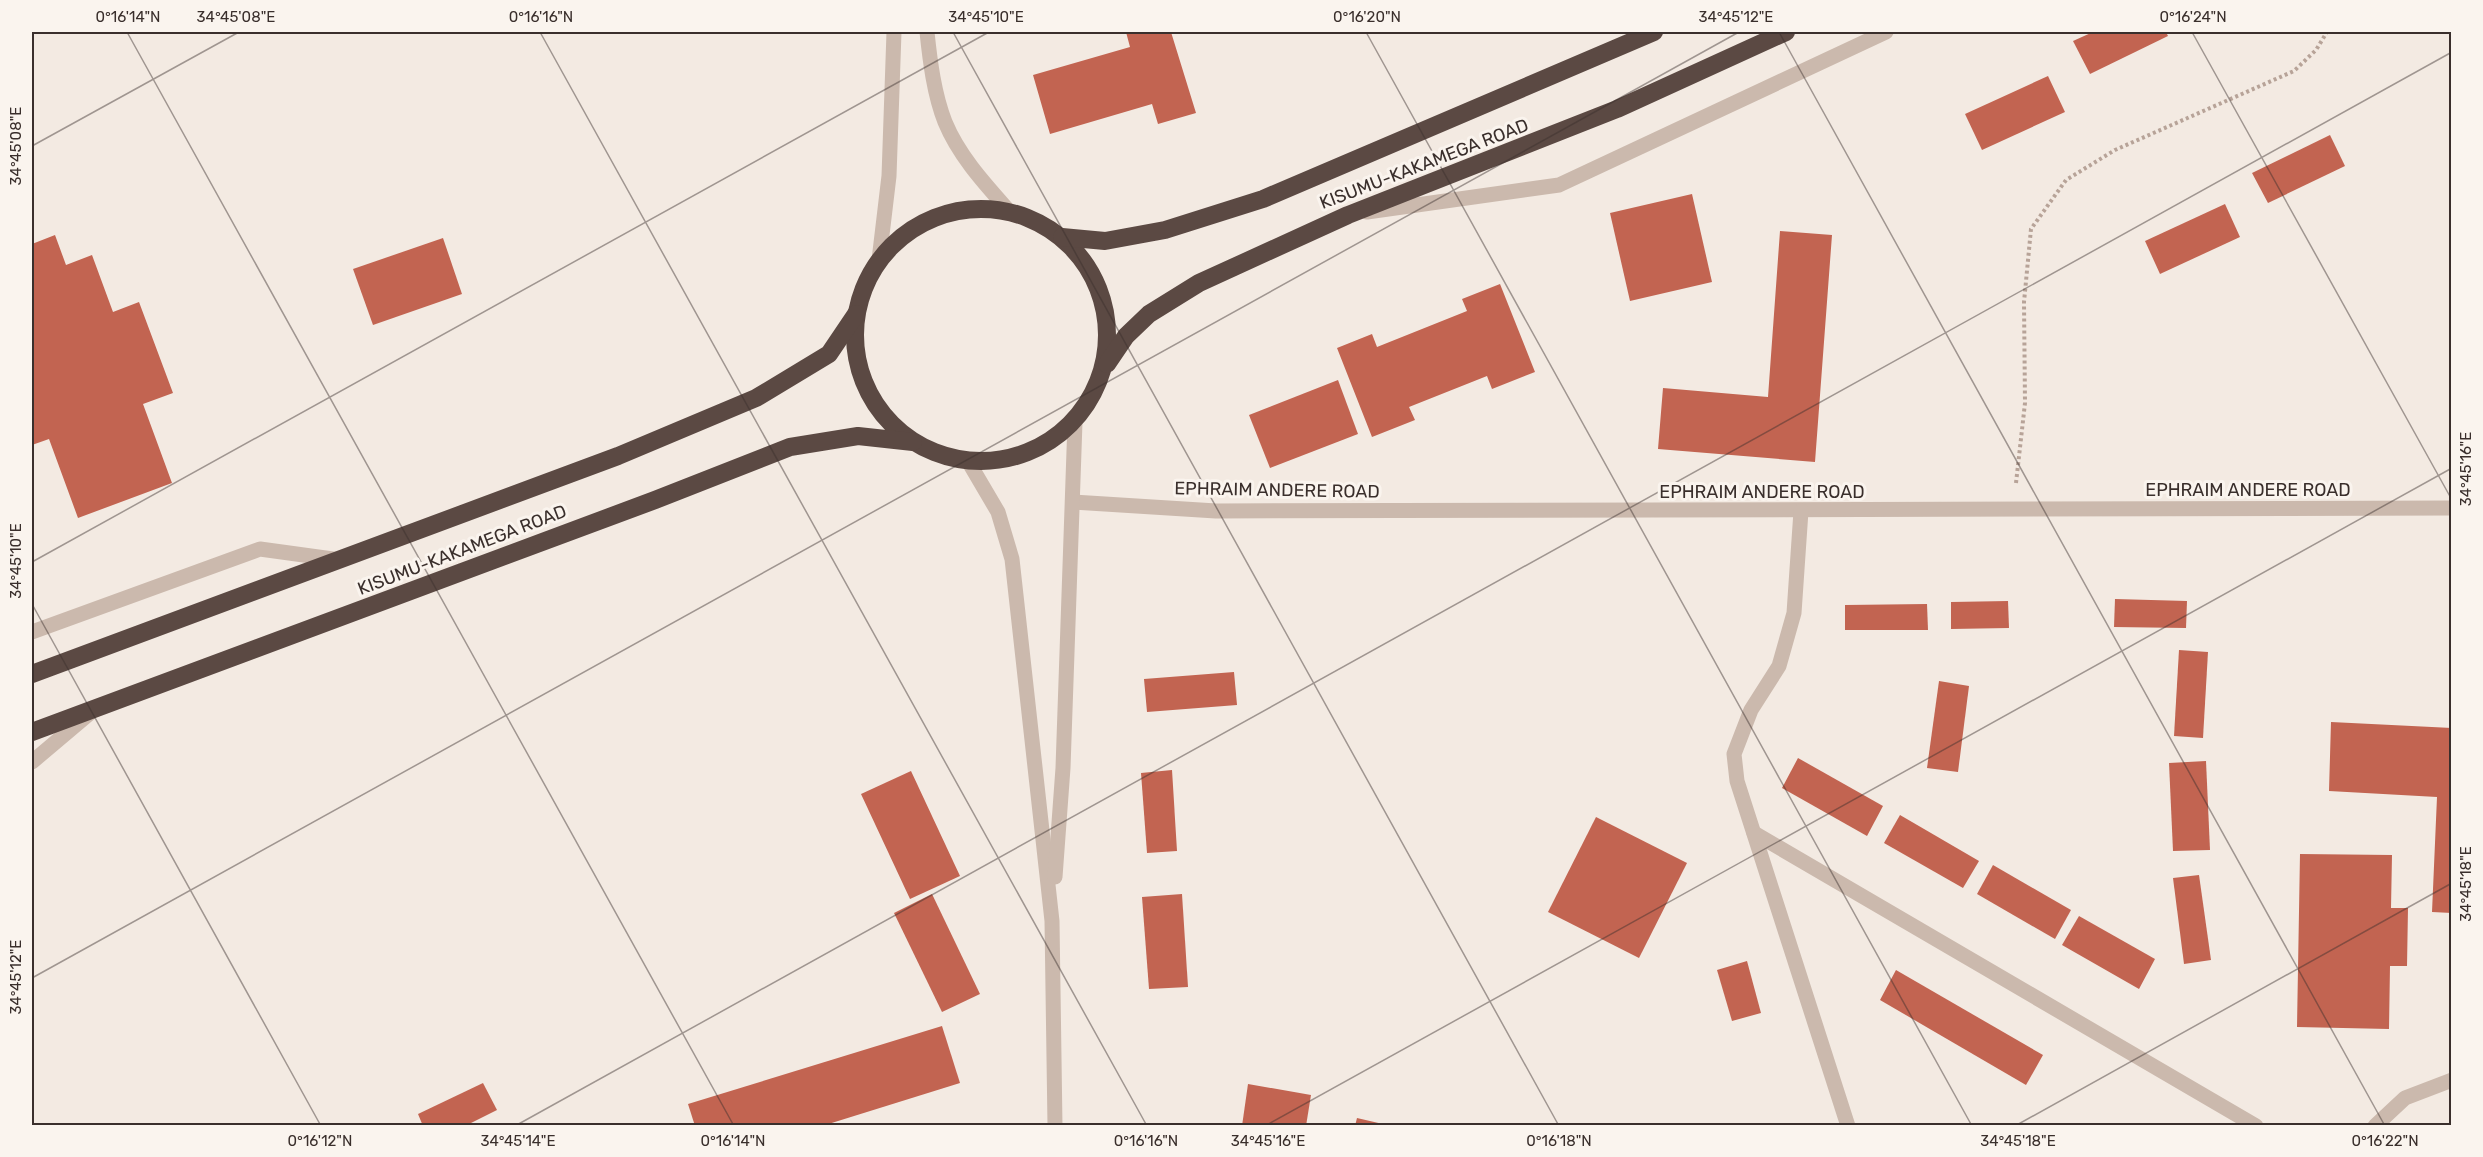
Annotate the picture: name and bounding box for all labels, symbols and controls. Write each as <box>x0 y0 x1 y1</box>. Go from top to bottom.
text: 0°16'14"N <box>96 8 160 26</box>
text: 34°45'08"E <box>197 8 275 26</box>
text: 0°16'16"N <box>509 8 573 26</box>
text: 34°45'10"E <box>948 8 1024 26</box>
text: 0°16'20"N <box>1333 8 1401 26</box>
text: 34°45'12"E <box>1699 8 1773 26</box>
text: 0°16'24"N <box>2159 8 2227 26</box>
text: 34°45'08"E <box>7 107 25 185</box>
street label: KISUMU-KAKAMEGA ROAD <box>1316 114 1532 214</box>
text: 34°45'16"E <box>2457 432 2475 506</box>
street label: EPHRAIM ANDERE ROAD <box>1174 477 1380 503</box>
street label: EPHRAIM ANDERE ROAD <box>2145 479 2351 501</box>
street label: EPHRAIM ANDERE ROAD <box>1659 481 1865 503</box>
street label: KISUMU-KAKAMEGA ROAD <box>354 500 570 600</box>
text: 34°45'10"E <box>7 523 25 599</box>
text: 34°45'18"E <box>2457 846 2475 922</box>
text: 34°45'12"E <box>7 940 25 1014</box>
text: 0°16'12"N <box>288 1132 352 1150</box>
text: 34°45'14"E <box>480 1132 556 1150</box>
text: 0°16'14"N <box>701 1132 765 1150</box>
text: 0°16'16"N <box>1114 1132 1178 1150</box>
text: 34°45'16"E <box>1231 1132 1305 1150</box>
text: 0°16'18"N <box>1526 1132 1592 1150</box>
text: 34°45'18"E <box>1980 1132 2056 1150</box>
text: 0°16'22"N <box>2351 1132 2419 1150</box>

